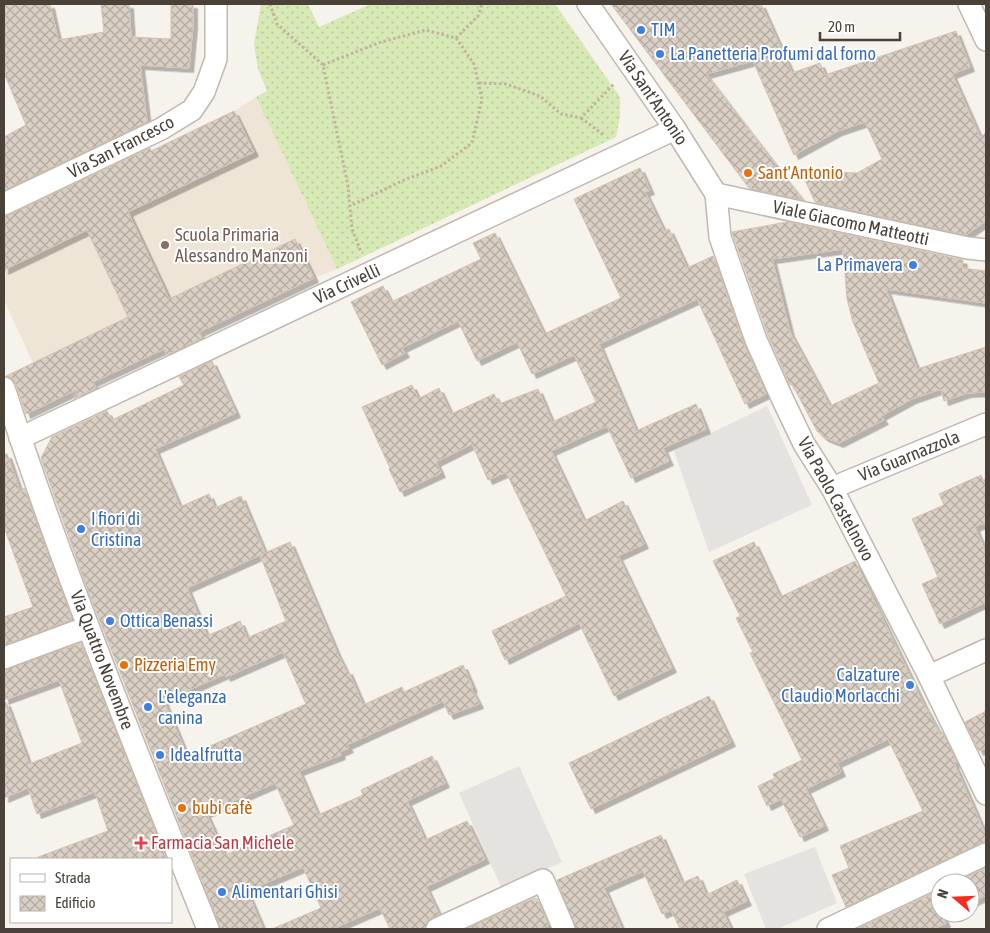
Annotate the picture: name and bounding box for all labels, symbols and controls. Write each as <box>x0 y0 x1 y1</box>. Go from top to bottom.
scale bar <box>820 10 900 42</box>
text: 20 m <box>828 18 855 35</box>
place label: TIM <box>651 19 676 40</box>
marker: TIM <box>635 24 647 36</box>
place label: La Panetteria Profumi dal forno <box>670 43 876 64</box>
street label: Via Sant'Antonio <box>614 47 693 149</box>
marker: La Panetteria Profumi dal forno <box>654 48 666 60</box>
street label: Via San Francesco <box>64 111 177 182</box>
place label: Sant'Antonio <box>758 162 843 183</box>
marker: Sant'Antonio <box>742 167 754 179</box>
street label: Viale Giacomo Matteotti <box>771 196 931 249</box>
place label: Scuola Primaria Alessandro Manzoni <box>175 224 308 266</box>
marker: Scuola Primaria Alessandro Manzoni <box>159 239 171 251</box>
place label: La Primavera <box>817 254 903 275</box>
street label: Via Crivelli <box>310 259 383 308</box>
marker: La Primavera <box>907 259 919 271</box>
street label: Via Guarnazzola <box>855 426 962 485</box>
street label: Via Paolo Castelnovo <box>794 433 879 564</box>
place label: I fiori di Cristina <box>91 508 141 550</box>
marker: I fiori di Cristina <box>75 523 87 535</box>
street label: Via Quattro Novembre <box>66 587 139 732</box>
place label: Ottica Benassi <box>120 610 213 631</box>
marker: Ottica Benassi <box>104 615 116 627</box>
place label: Pizzeria Emy <box>134 654 216 675</box>
marker: Pizzeria Emy <box>118 659 130 671</box>
place label: Calzature Claudio Morlacchi <box>781 664 900 706</box>
marker: Calzature Claudio Morlacchi <box>904 679 916 691</box>
place label: L'eleganza canina <box>158 686 227 728</box>
marker: L'eleganza canina <box>142 701 154 713</box>
place label: Idealfrutta <box>170 744 242 765</box>
marker: Idealfrutta <box>154 749 166 761</box>
place label: bubi cafè <box>192 797 253 818</box>
marker: bubi cafè <box>176 802 188 814</box>
place label: Farmacia San Michele <box>151 832 294 853</box>
marker: Farmacia San Michele <box>135 837 147 849</box>
legend <box>10 858 172 923</box>
text: Strada <box>55 869 91 886</box>
north arrow <box>930 873 980 923</box>
place label: Alimentari Ghisi <box>232 881 338 902</box>
marker: Alimentari Ghisi <box>216 886 228 898</box>
text: N <box>934 887 952 900</box>
text: Edificio <box>55 894 96 911</box>

